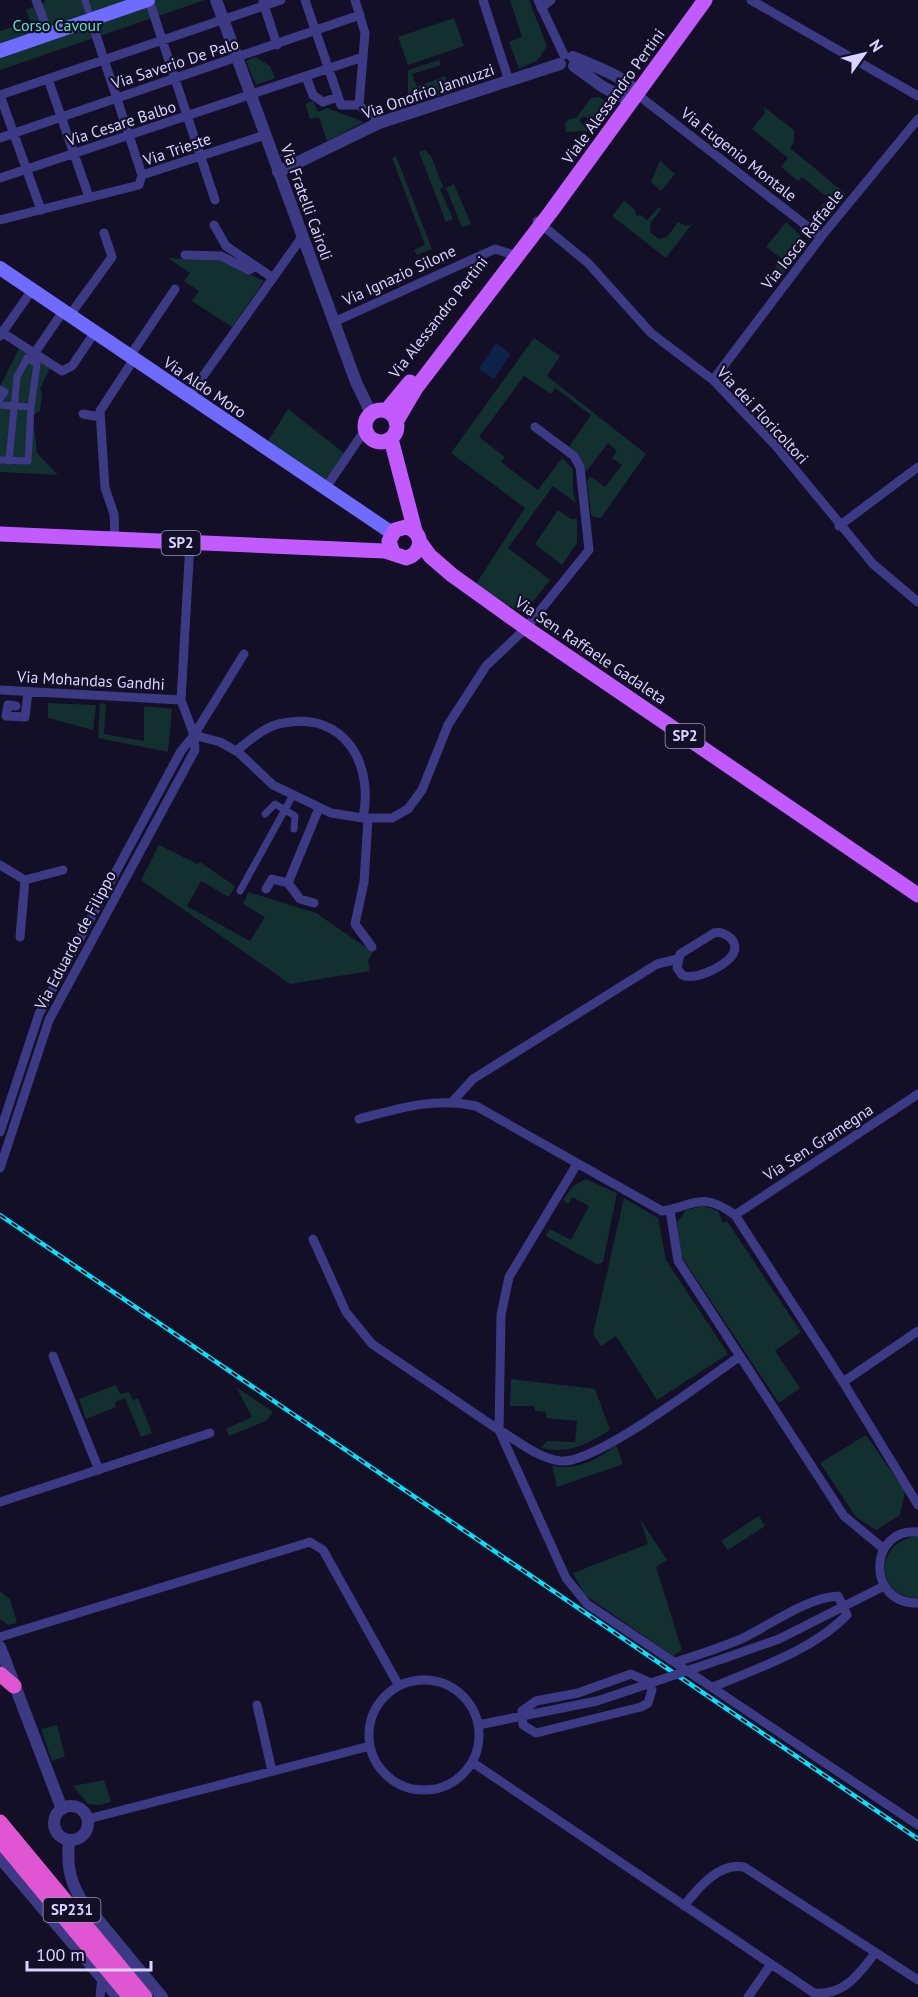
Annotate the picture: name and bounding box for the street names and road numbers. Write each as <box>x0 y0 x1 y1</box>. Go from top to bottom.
street label: Viale Alessandro Pertini <box>557 24 669 168</box>
street label: Via Saverio De Palo <box>108 33 241 93</box>
street label: Via Onofrio Jannuzzi <box>358 59 497 123</box>
street label: Via Cesare Balbo <box>63 96 178 150</box>
street label: Via Eugenio Montale <box>676 102 801 205</box>
street label: Via Trieste <box>140 128 213 170</box>
street label: Via Fratelli Cairoli <box>276 140 337 263</box>
street label: Via Iosca Raffaele <box>756 185 847 294</box>
street label: Via Ignazio Silone <box>338 240 459 310</box>
street label: Via Alessandro Pertini <box>383 252 492 383</box>
street label: Via Aldo Moro <box>159 351 250 422</box>
street label: Via dei Floricoltori <box>712 361 813 468</box>
road number: SP2 <box>162 531 201 555</box>
street label: Via Sen. Raffaele Gadaleta <box>511 591 671 708</box>
street label: Via Mohandas Gandhi <box>16 666 165 694</box>
road number: SP2 <box>666 724 704 748</box>
street label: Via Eduardo de Filippo <box>29 867 120 1014</box>
street label: Via Sen. Gramegna <box>759 1099 877 1185</box>
road number: SP231 <box>44 1898 100 1922</box>

